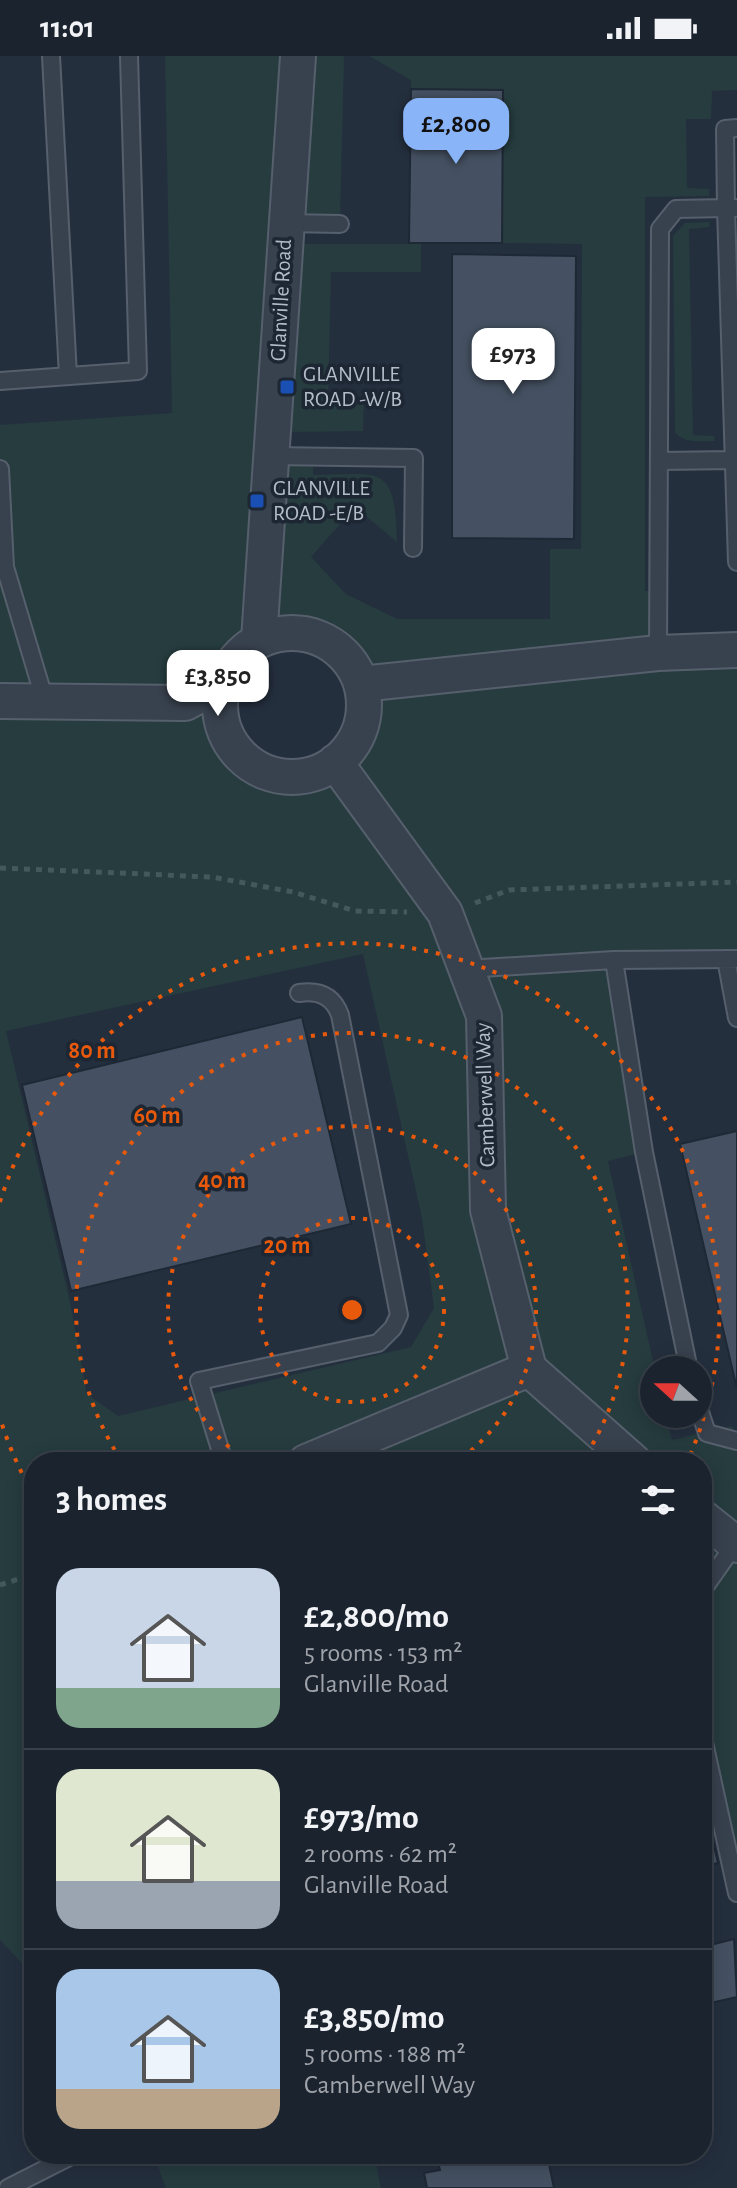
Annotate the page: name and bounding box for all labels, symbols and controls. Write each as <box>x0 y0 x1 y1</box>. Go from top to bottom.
text: 11:01 <box>40 13 95 43</box>
pin: £2,800 <box>391 98 521 166</box>
text: £2,800 <box>421 111 491 137</box>
street label: Glanville Road <box>267 238 295 362</box>
pin: £973 <box>466 328 560 396</box>
text: £973 <box>490 341 536 367</box>
place label: GLANVILLE ROAD -W/B <box>303 363 402 410</box>
marker: GLANVILLE ROAD -W/B <box>278 378 296 396</box>
place label: GLANVILLE ROAD -E/B <box>273 477 370 524</box>
marker: GLANVILLE ROAD -E/B <box>248 492 266 510</box>
pin: £3,850 <box>153 650 283 718</box>
text: £3,850 <box>185 663 251 689</box>
street label: Camberwell Way <box>471 1022 499 1168</box>
text: 80 m <box>68 1039 116 1063</box>
text: 60 m <box>133 1104 181 1128</box>
text: 40 m <box>198 1169 246 1193</box>
text: 20 m <box>264 1234 310 1258</box>
centre of rings <box>338 1296 366 1324</box>
north arrow <box>640 1356 712 1428</box>
map controls <box>640 1356 712 1428</box>
icon: filters <box>636 1478 680 1522</box>
text: 3 homes <box>56 1483 167 1517</box>
icon: home <box>120 1600 216 1696</box>
text: £2,800/mo <box>304 1600 449 1634</box>
text: 5 rooms · 153 m² <box>304 1640 462 1666</box>
text: Glanville Road <box>304 1671 449 1697</box>
icon: home <box>120 1801 216 1897</box>
text: £973/mo <box>304 1801 419 1835</box>
text: 2 rooms · 62 m² <box>304 1841 457 1867</box>
text: Glanville Road <box>304 1872 449 1898</box>
icon: home <box>120 2001 216 2097</box>
text: £3,850/mo <box>304 2001 445 2035</box>
text: 5 rooms · 188 m² <box>304 2041 466 2067</box>
text: Camberwell Way <box>304 2072 475 2098</box>

